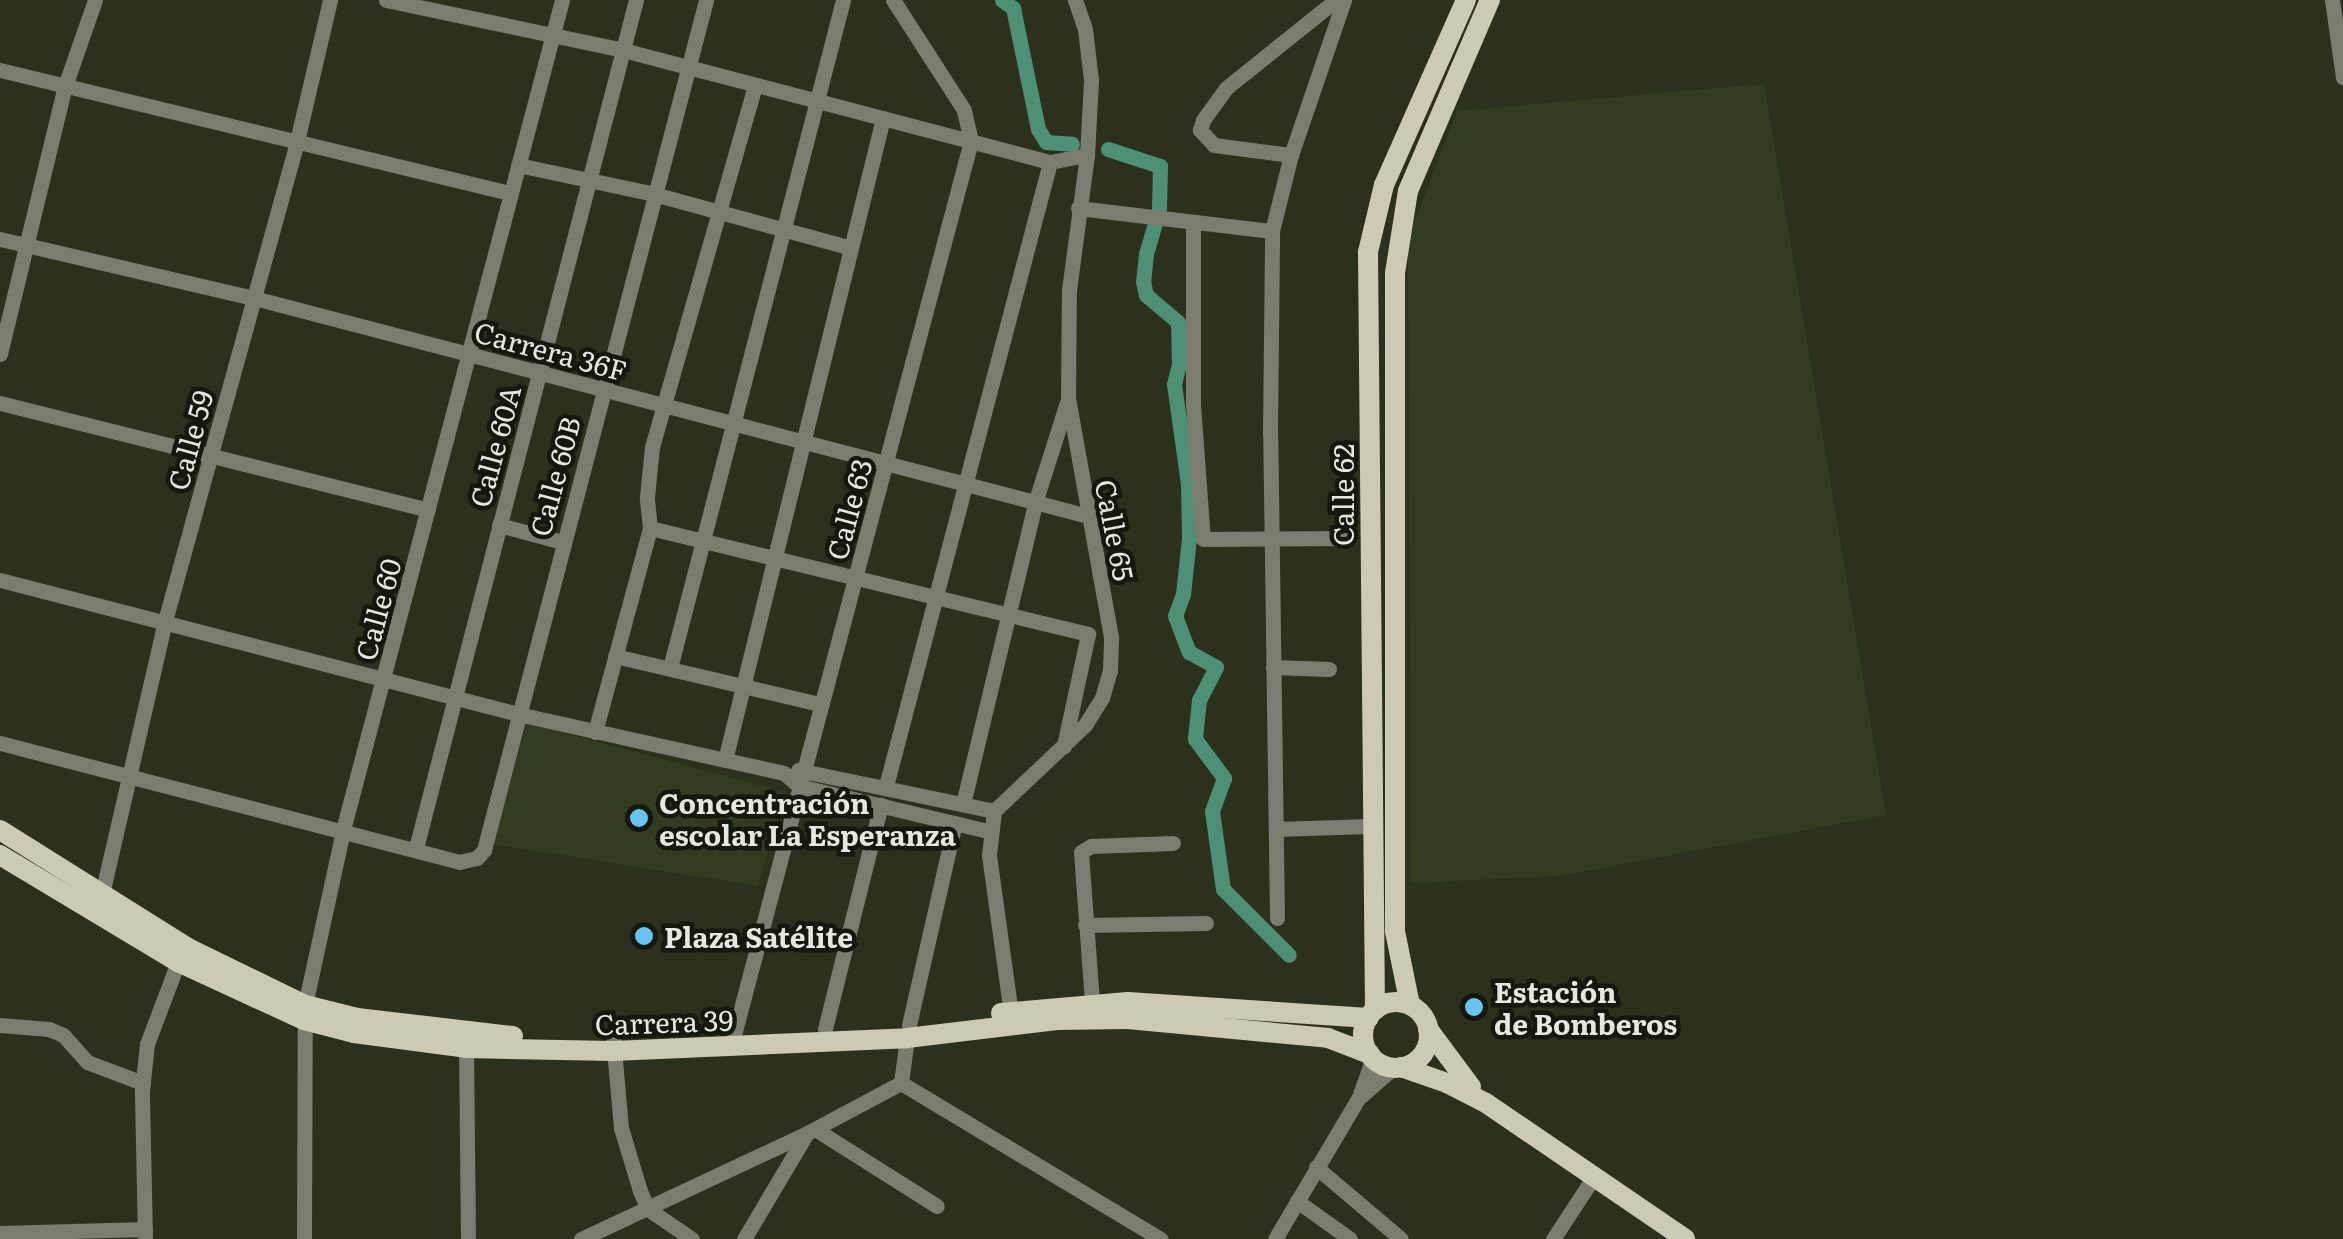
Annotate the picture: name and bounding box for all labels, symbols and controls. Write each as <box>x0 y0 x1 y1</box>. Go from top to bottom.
street label: Carrera 36F <box>471 314 631 386</box>
street label: Calle 60A <box>462 381 526 511</box>
street label: Calle 59 <box>160 386 218 494</box>
street label: Calle 60B <box>522 412 586 540</box>
street label: Calle 62 <box>1325 444 1359 546</box>
street label: Calle 63 <box>818 455 878 563</box>
street label: Calle 65 <box>1090 477 1142 583</box>
street label: Calle 60 <box>347 554 407 664</box>
place label: Concentración escolar La Esperanza <box>659 785 956 851</box>
marker: Concentración escolar La Esperanza <box>628 807 650 829</box>
place label: Plaza Satélite <box>664 919 853 953</box>
marker: Plaza Satélite <box>633 925 655 947</box>
place label: Estación de Bomberos <box>1494 974 1677 1040</box>
marker: Estación de Bomberos <box>1463 996 1485 1018</box>
street label: Carrera 39 <box>594 1002 734 1040</box>

